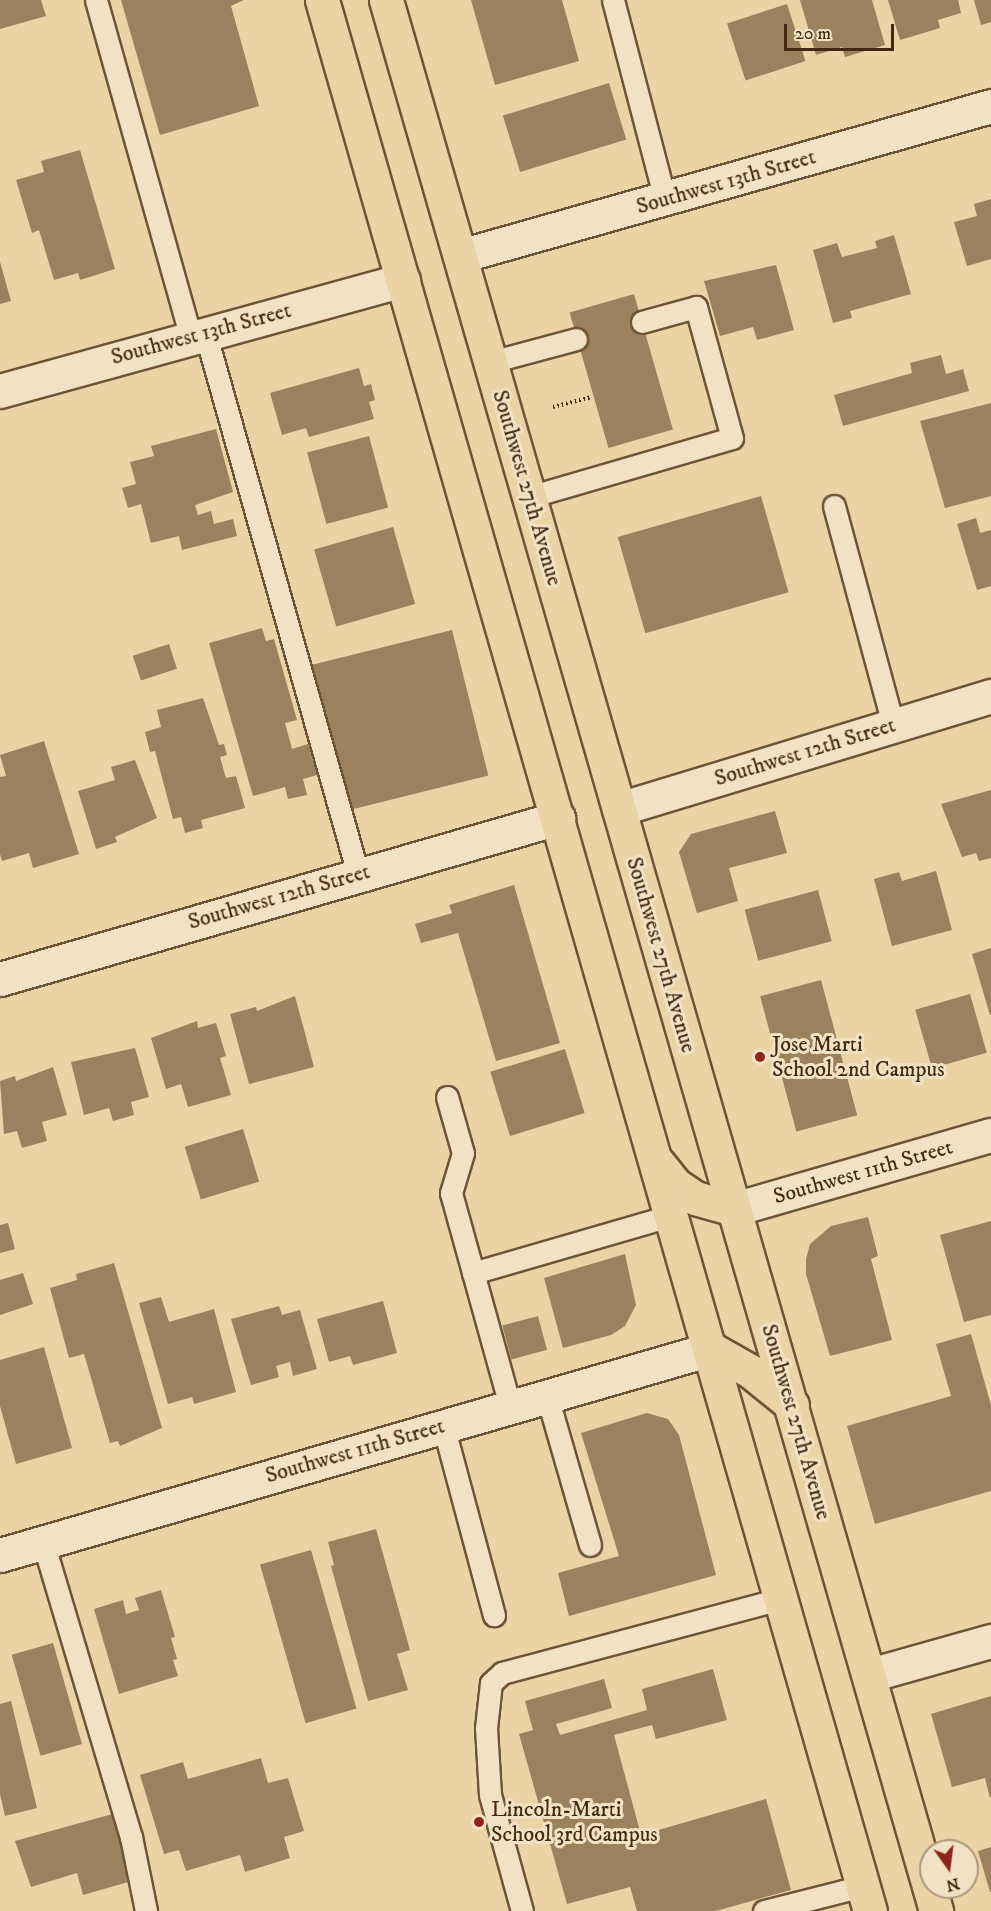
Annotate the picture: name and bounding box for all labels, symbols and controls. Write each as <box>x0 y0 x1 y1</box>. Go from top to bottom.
scale bar <box>787 12 896 50</box>
text: 20 m <box>795 23 831 45</box>
street label: Southwest 13th Street <box>633 144 819 220</box>
street label: Southwest 13th Street <box>108 297 294 371</box>
street label: Southwest 27th Avenue <box>486 387 568 589</box>
street label: Southwest 12th Street <box>711 712 899 792</box>
street label: Southwest 27th Avenue <box>620 854 702 1056</box>
street label: Southwest 12th Street <box>185 858 373 936</box>
place label: Jose Marti School 2nd Campus <box>772 1031 945 1082</box>
marker: Jose Marti School 2nd Campus <box>753 1050 767 1064</box>
street label: Southwest 11th Street <box>770 1134 956 1210</box>
street label: Southwest 27th Avenue <box>755 1321 837 1523</box>
street label: Southwest 11th Street <box>262 1413 448 1489</box>
place label: Lincoln-Marti School 3rd Campus <box>491 1796 658 1848</box>
marker: Lincoln-Marti School 3rd Campus <box>472 1815 486 1829</box>
north arrow <box>919 1839 979 1899</box>
text: N <box>944 1873 962 1896</box>

